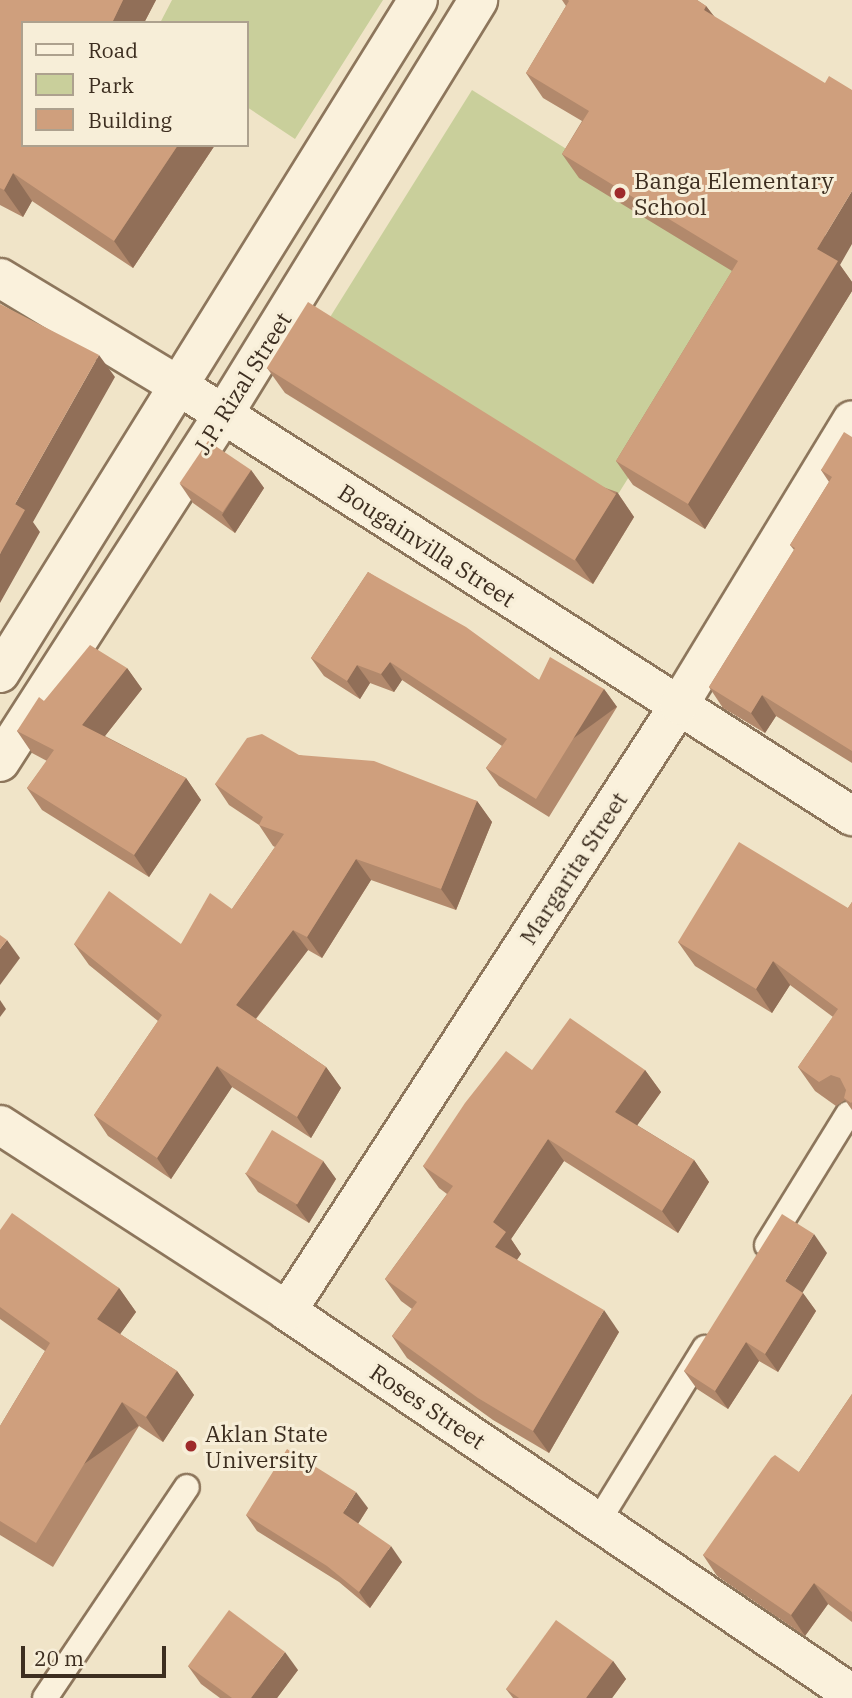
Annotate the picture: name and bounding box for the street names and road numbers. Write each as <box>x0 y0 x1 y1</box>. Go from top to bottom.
street label: J.P. Rizal Street <box>187 307 297 459</box>
street label: Bougainvilla Street <box>333 478 521 612</box>
street label: Margarita Street <box>514 787 632 949</box>
street label: Roses Street <box>365 1357 491 1455</box>

